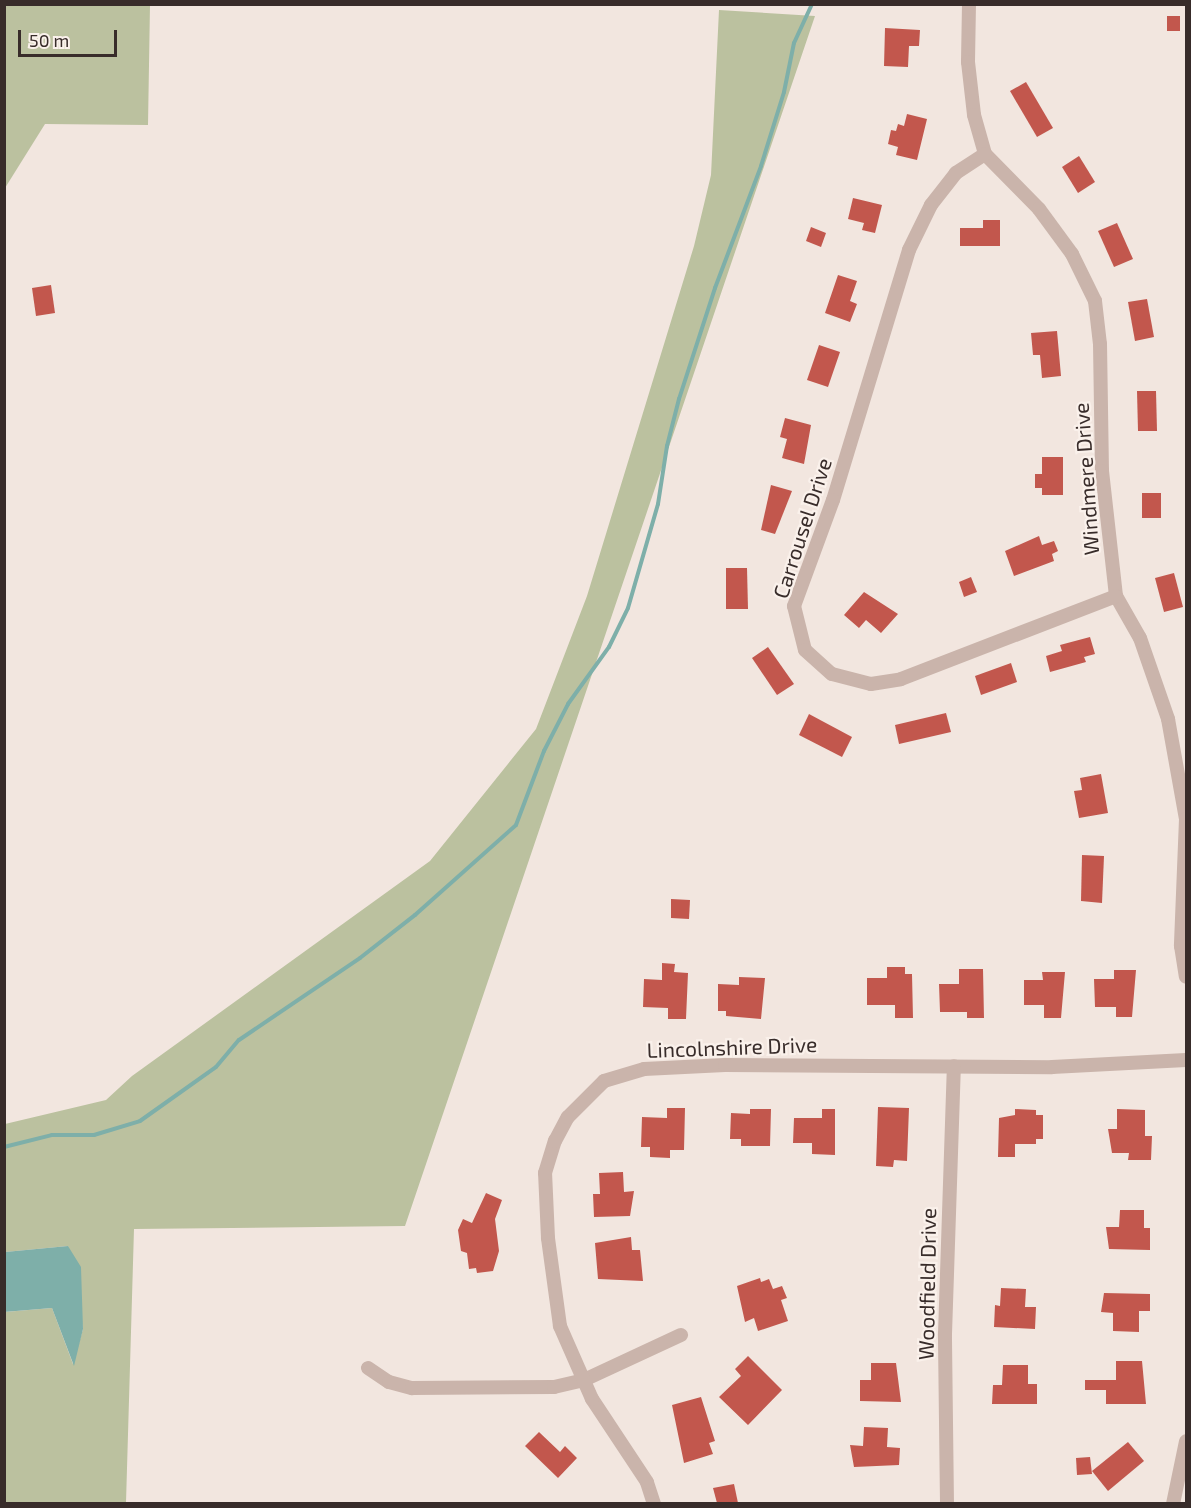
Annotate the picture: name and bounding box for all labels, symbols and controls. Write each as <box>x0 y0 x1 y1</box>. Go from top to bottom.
scale bar <box>21 18 120 56</box>
text: 50 m <box>29 29 69 51</box>
street label: Windmere Drive <box>1068 402 1104 556</box>
street label: Carrousel Drive <box>767 454 837 602</box>
street label: Lincolnshire Drive <box>646 1031 818 1063</box>
street label: Woodfield Drive <box>913 1208 941 1360</box>

